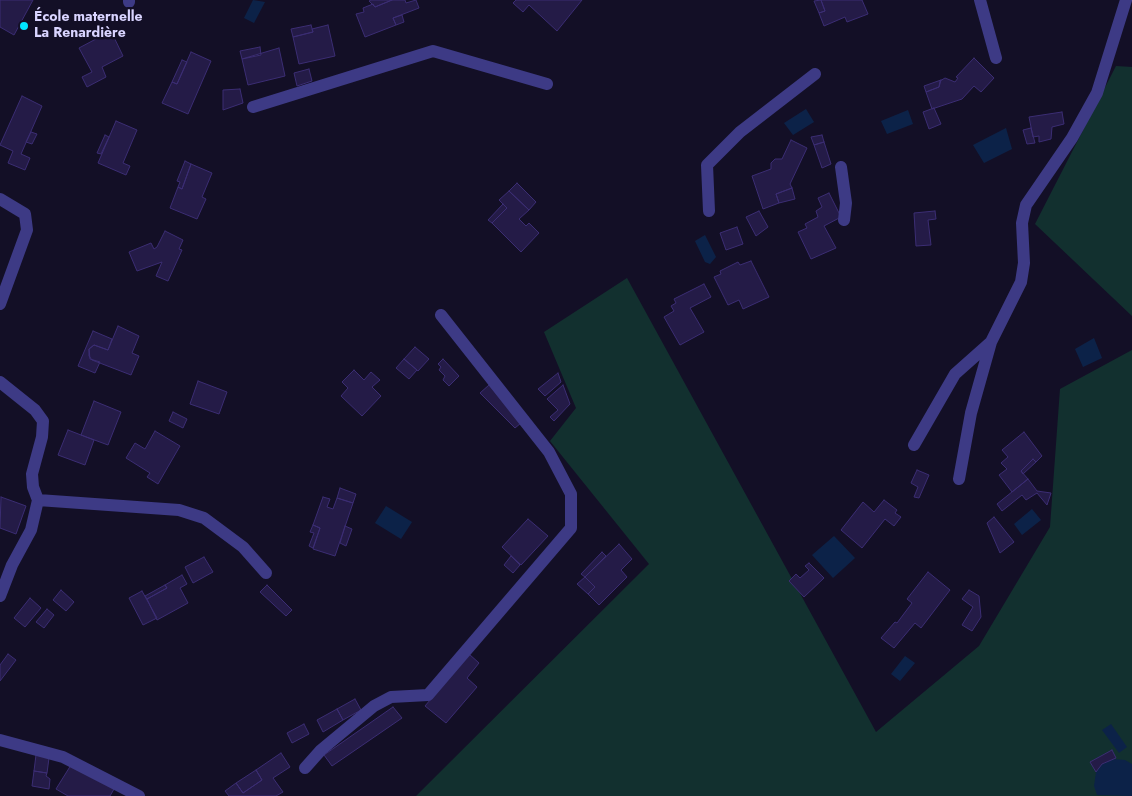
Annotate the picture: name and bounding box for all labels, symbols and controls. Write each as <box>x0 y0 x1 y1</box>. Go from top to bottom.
place label: École maternelle La Renardière <box>34 10 143 42</box>
marker: École maternelle La Renardière <box>18 20 30 32</box>

